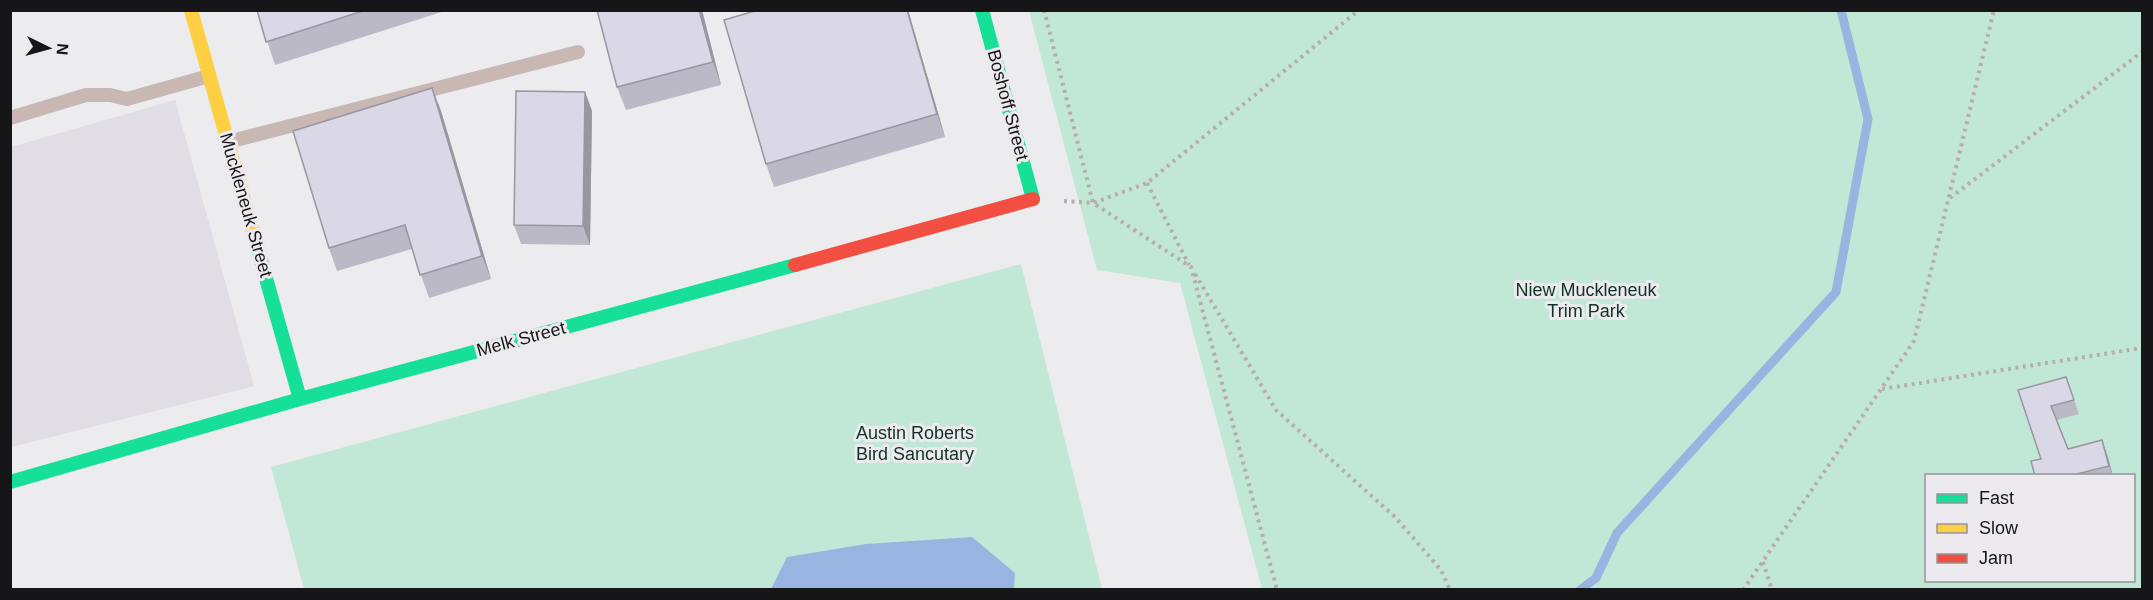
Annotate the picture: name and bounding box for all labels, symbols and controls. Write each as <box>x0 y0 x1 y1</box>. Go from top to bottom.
north arrow <box>18 18 78 78</box>
text: N <box>53 43 71 56</box>
street label: Boshoff Street <box>984 47 1032 163</box>
street label: Muckleneuk Street <box>216 131 276 279</box>
park label: Niew Muckleneuk Trim Park <box>1515 280 1658 321</box>
street label: Melk Street <box>474 318 568 360</box>
park label: Austin Roberts Bird Sancutary <box>856 423 974 464</box>
legend <box>1925 474 2135 582</box>
text: Fast <box>1979 488 2014 508</box>
text: Slow <box>1979 518 2019 538</box>
text: Jam <box>1979 548 2013 568</box>

